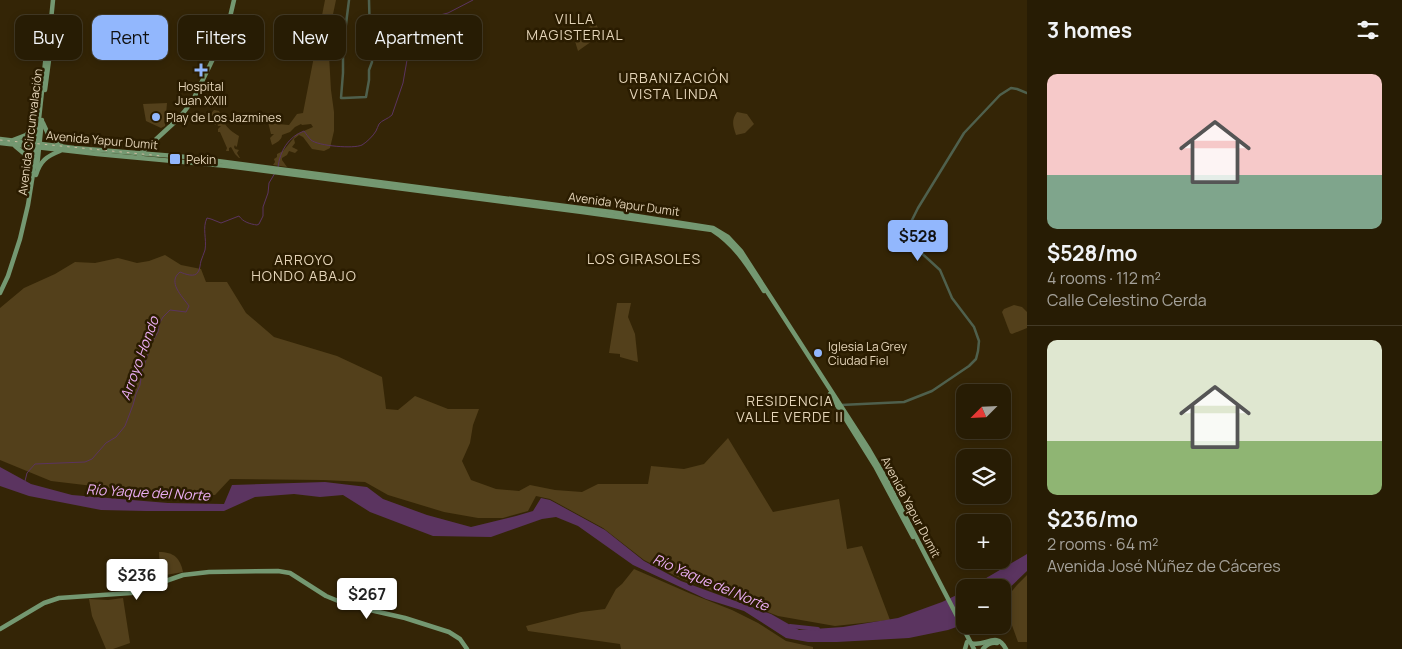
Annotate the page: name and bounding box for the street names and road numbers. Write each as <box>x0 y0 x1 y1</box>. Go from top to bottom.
street label: Avenida Circunvalación <box>14 68 46 196</box>
street label: Avenida Yapur Dumit <box>45 127 159 153</box>
street label: Avenida Yapur Dumit <box>567 188 681 220</box>
street label: Avenida Yapur Dumit <box>877 453 945 561</box>

